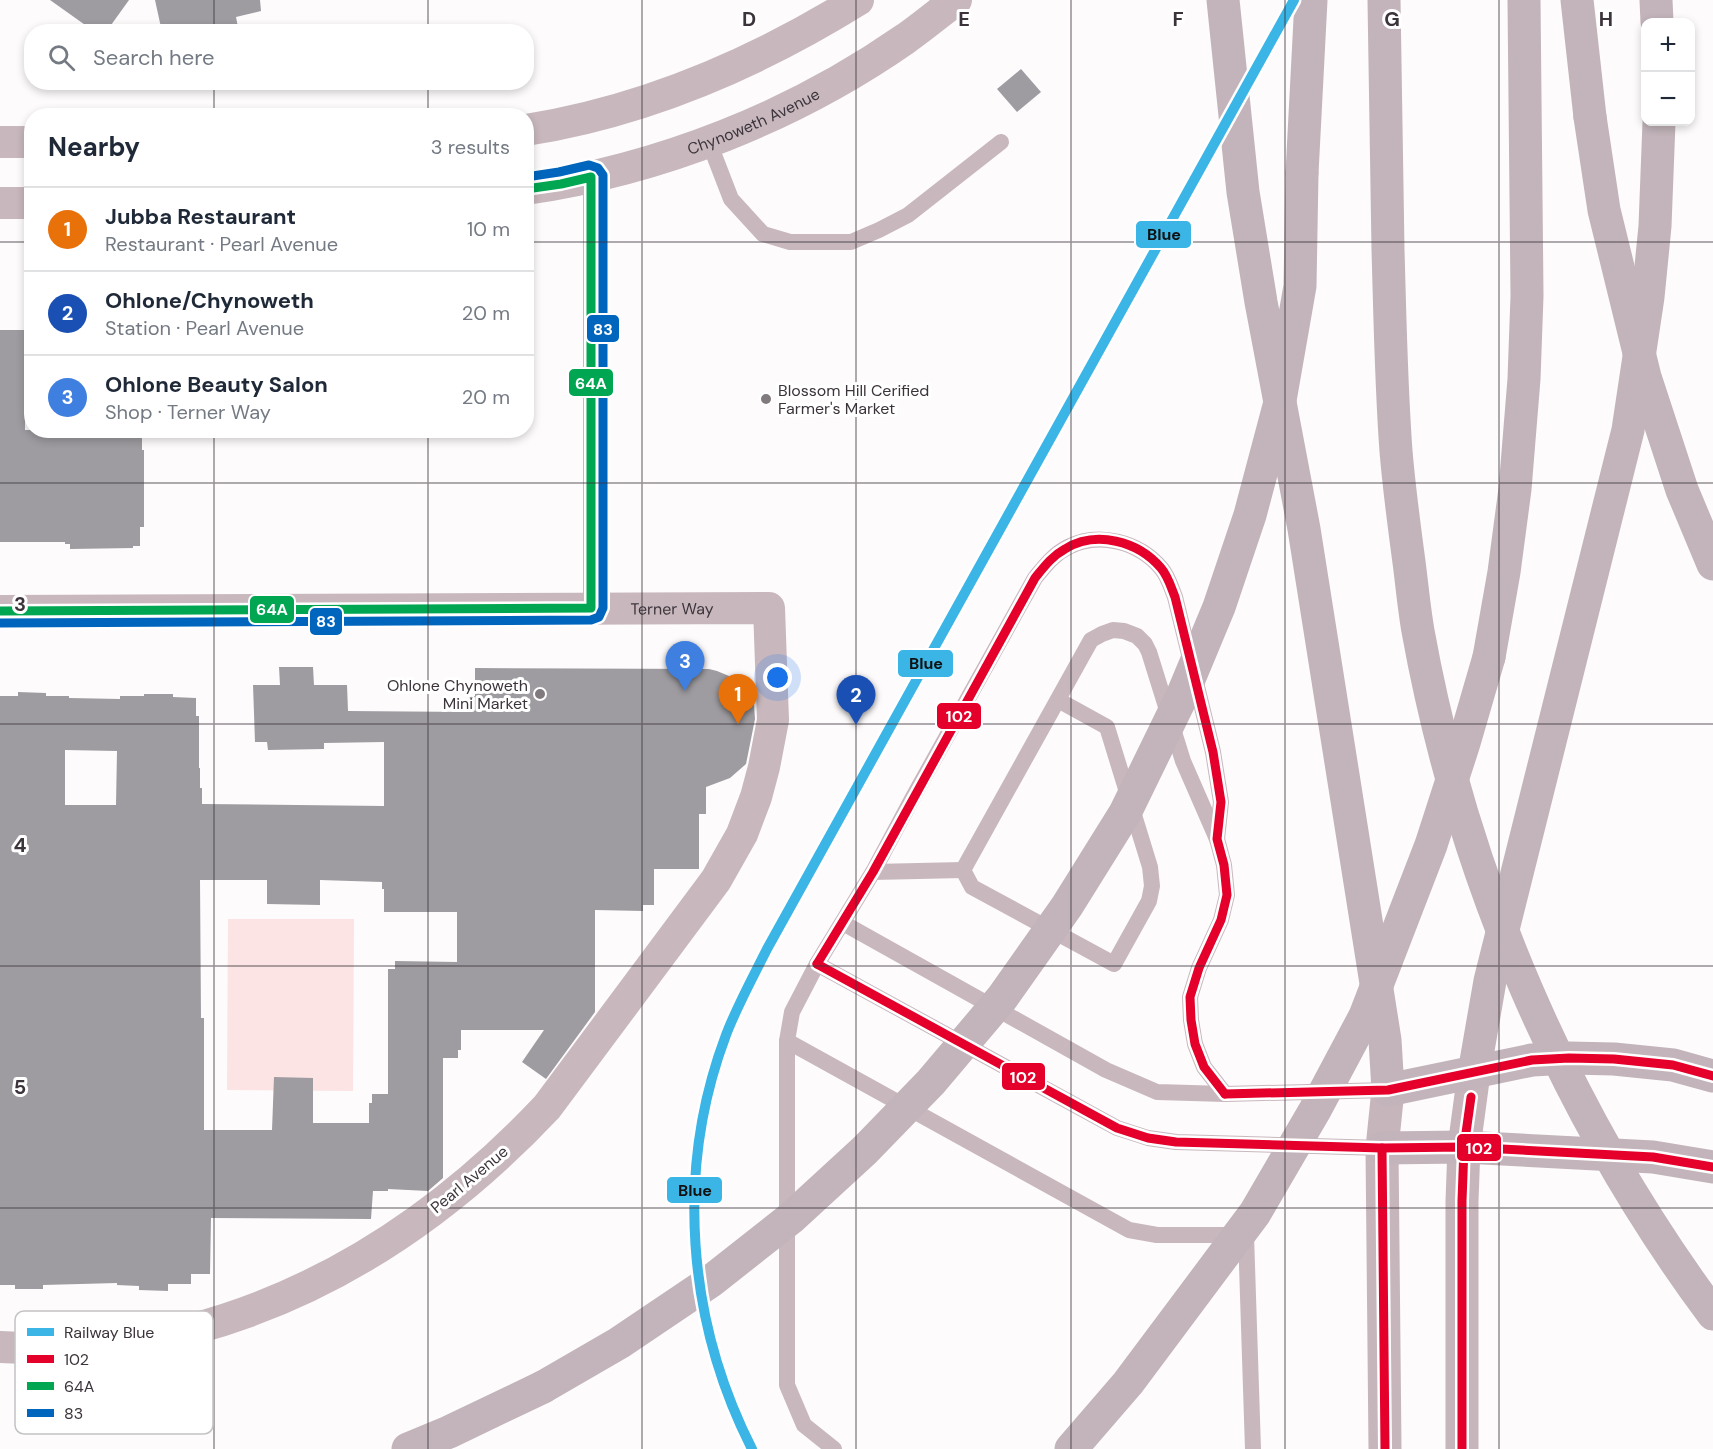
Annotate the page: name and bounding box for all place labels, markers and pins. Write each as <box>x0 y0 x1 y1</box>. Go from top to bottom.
place label: Blossom Hill Cerified Farmer's Market <box>778 380 929 419</box>
marker: Blossom Hill Cerified Farmer's Market <box>759 392 773 406</box>
pin: 3 <box>666 642 704 691</box>
pin: 1 <box>718 674 758 724</box>
place label: Ohlone Chynoweth Mini Market <box>387 675 528 714</box>
pin: 2 <box>836 676 876 725</box>
marker: Ohlone Chynoweth Mini Market <box>533 687 547 701</box>

